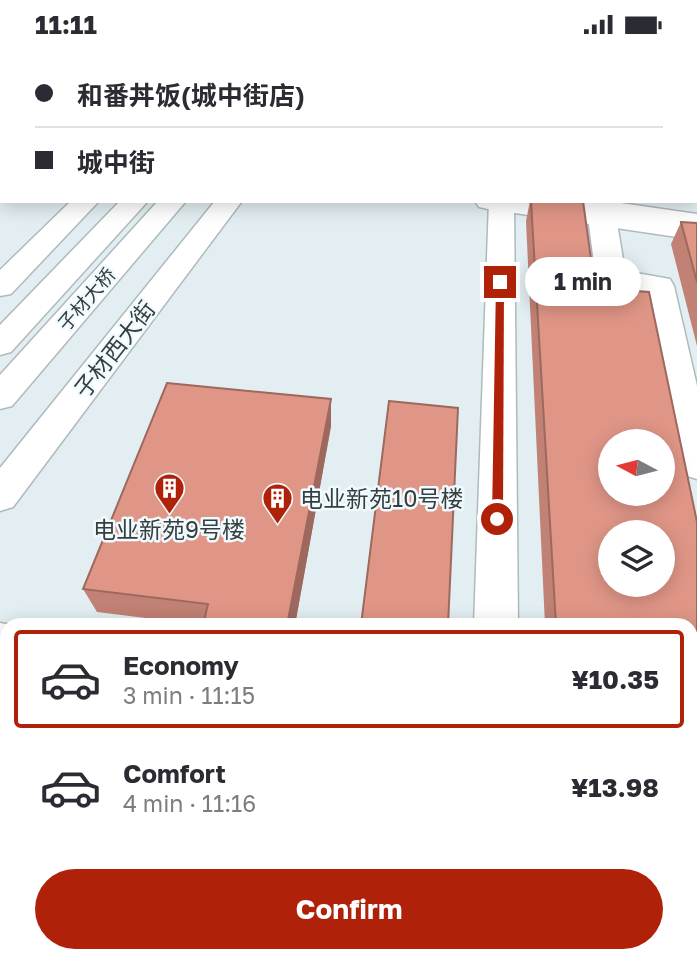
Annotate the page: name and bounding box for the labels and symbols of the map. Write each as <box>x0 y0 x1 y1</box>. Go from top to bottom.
callout: 1 min <box>524 257 640 307</box>
street label: 子材大桥 <box>52 263 120 335</box>
route end <box>484 266 516 298</box>
street label: 子材西大街 <box>68 295 160 403</box>
north arrow <box>598 429 676 506</box>
building icon: 电业新苑9号楼 <box>152 471 186 515</box>
building icon: 电业新苑10号楼 <box>260 481 294 525</box>
place label: 电业新苑10号楼 <box>300 484 463 512</box>
route start <box>481 503 513 535</box>
place label: 电业新苑9号楼 <box>93 515 245 543</box>

